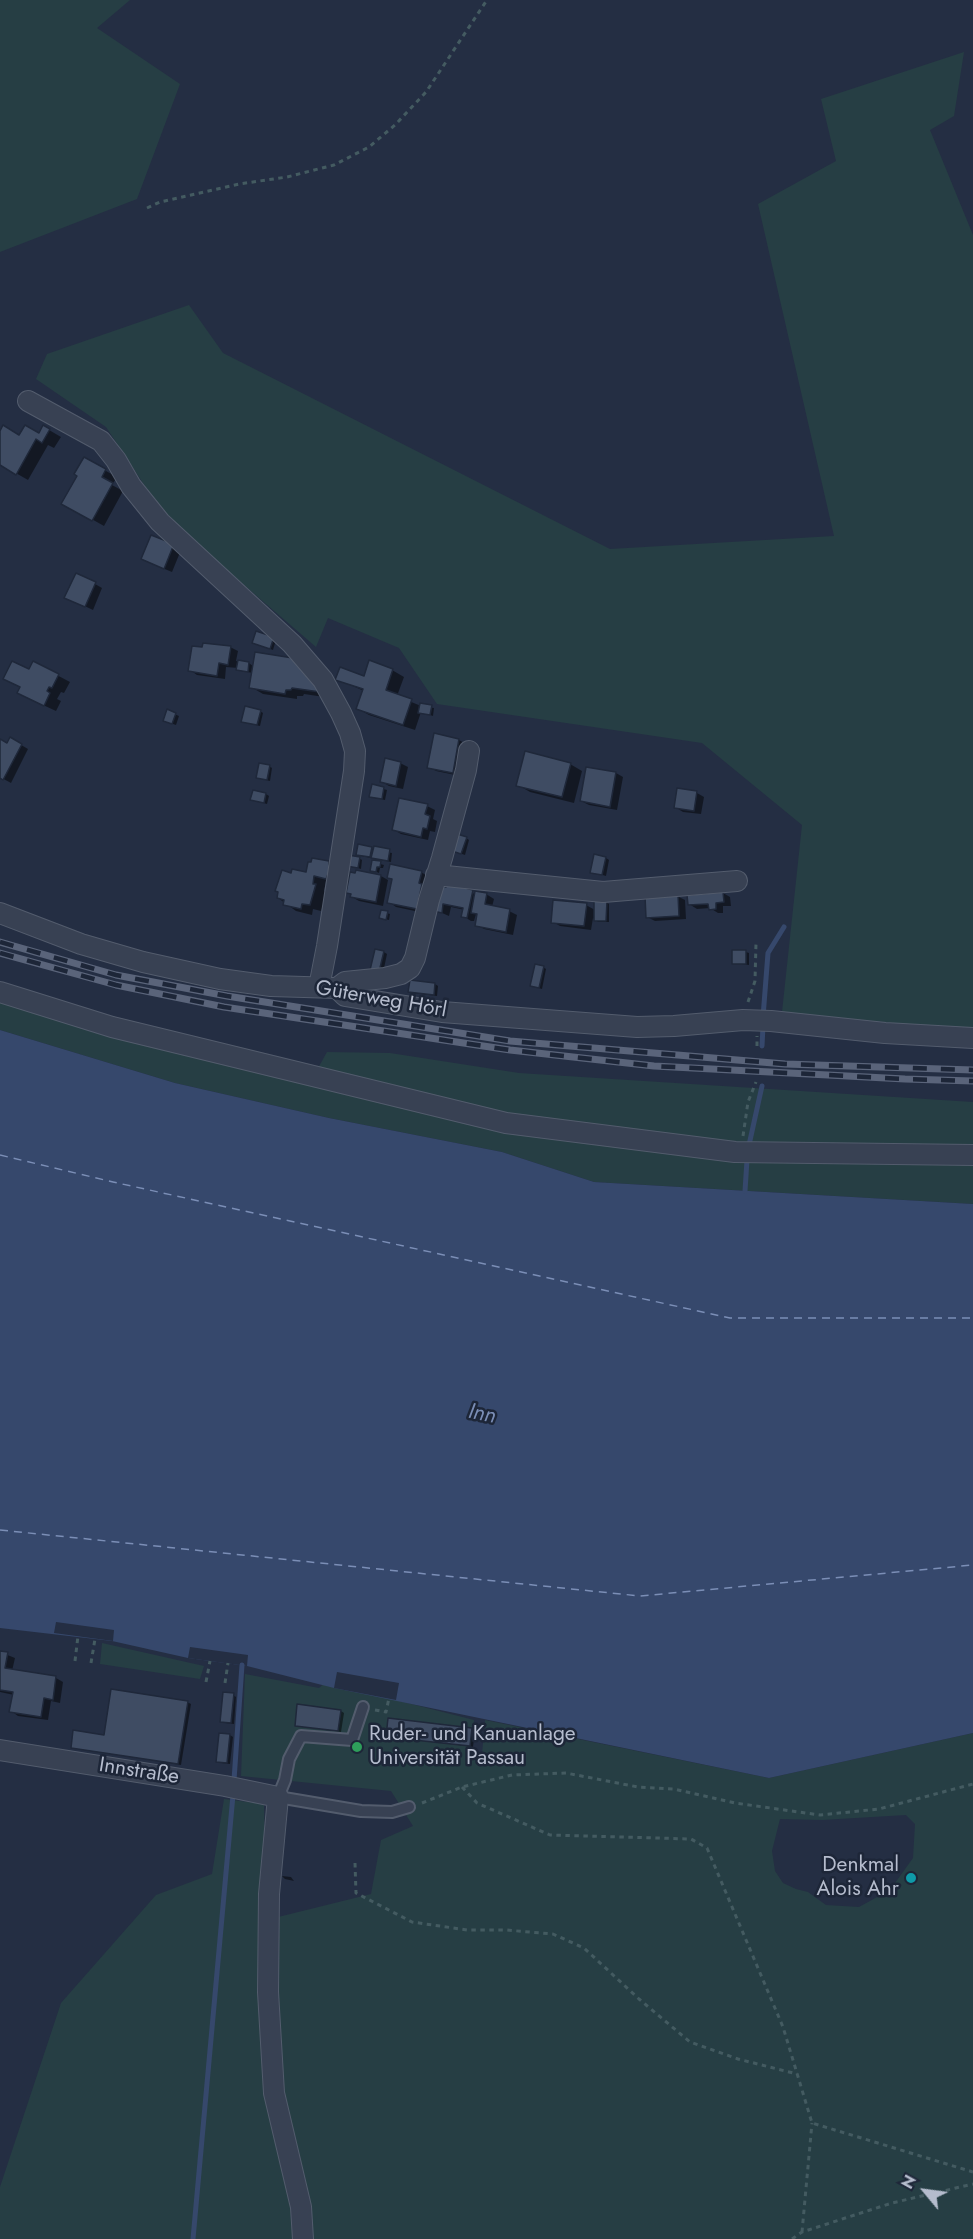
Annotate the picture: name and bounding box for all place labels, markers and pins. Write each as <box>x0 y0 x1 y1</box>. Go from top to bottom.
place label: Ruder- und Kanuanlage Universität Passau <box>369 1722 576 1772</box>
marker: Ruder- und Kanuanlage Universität Passau <box>350 1740 364 1754</box>
place label: Denkmal Alois Ahr <box>817 1853 899 1903</box>
marker: Denkmal Alois Ahr <box>904 1871 918 1885</box>

